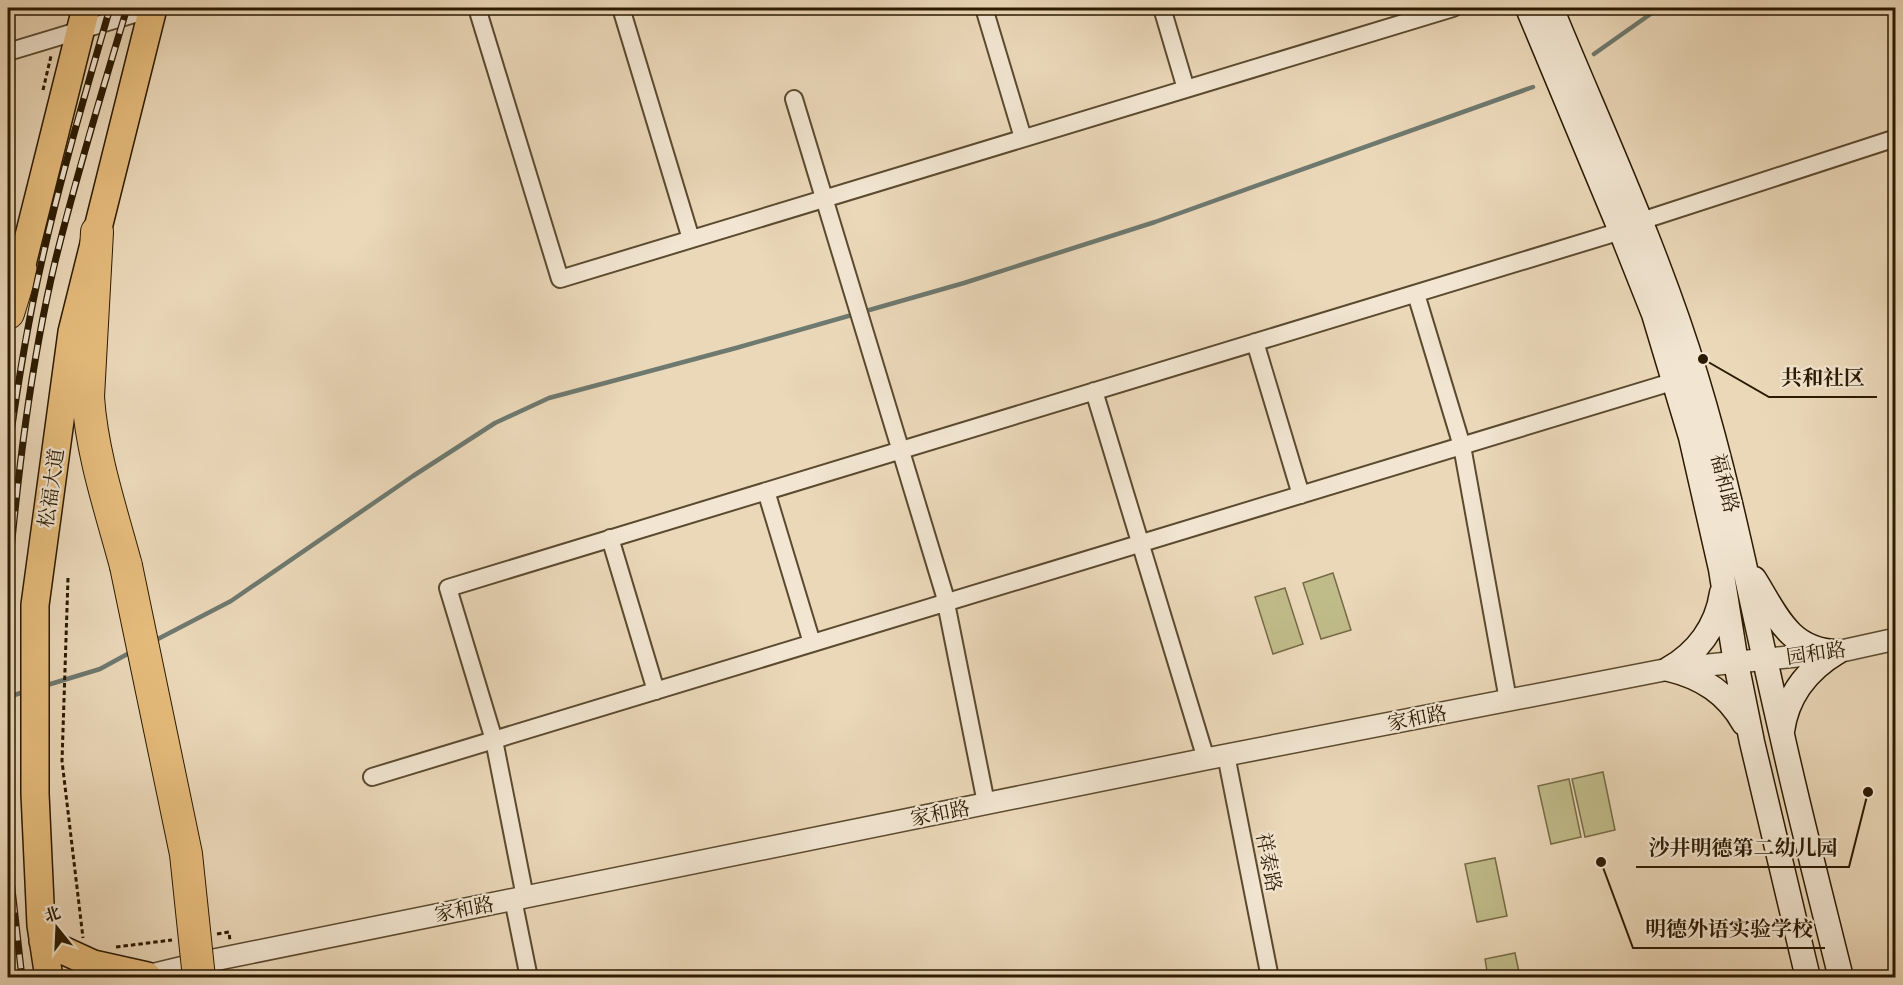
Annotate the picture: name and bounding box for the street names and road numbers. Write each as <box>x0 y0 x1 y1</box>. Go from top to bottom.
street label: 松福大道 <box>35 447 70 530</box>
street label: 福和路 <box>1704 451 1743 515</box>
street label: 园和路 <box>1785 638 1848 671</box>
street label: 家和路 <box>1385 701 1449 737</box>
street label: 家和路 <box>908 796 972 832</box>
street label: 祥泰路 <box>1250 830 1286 894</box>
street label: 家和路 <box>432 892 496 928</box>

